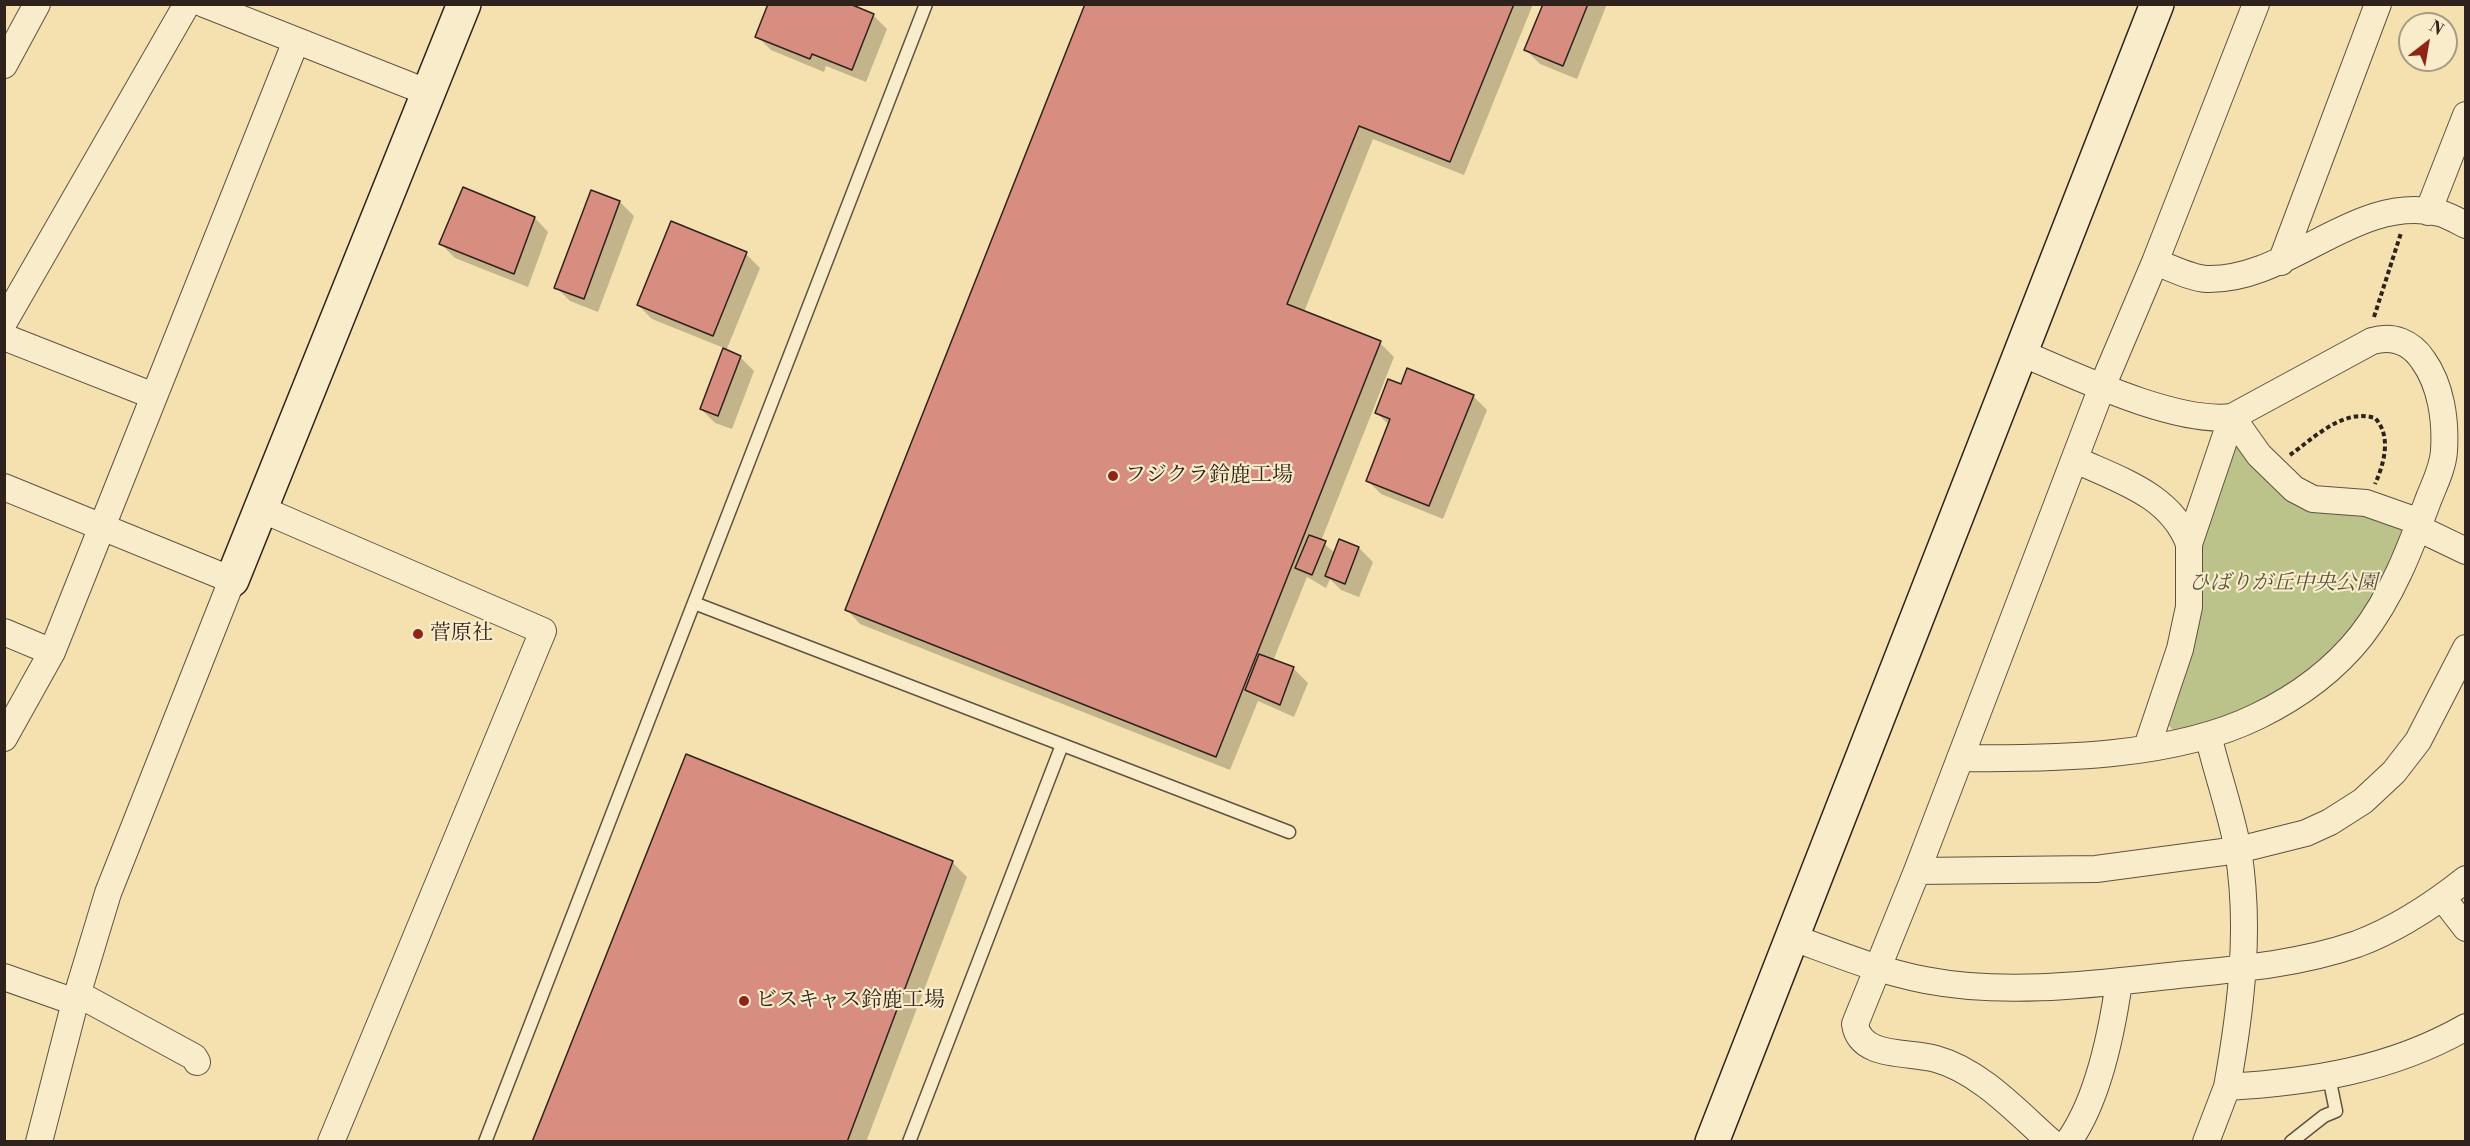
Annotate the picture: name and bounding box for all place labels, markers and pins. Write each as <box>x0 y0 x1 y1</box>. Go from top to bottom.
place label: フジクラ鈴鹿工場 <box>1125 463 1293 489</box>
marker: フジクラ鈴鹿工場 <box>1106 469 1120 483</box>
place label: 菅原社 <box>430 621 493 647</box>
marker: 菅原社 <box>411 627 425 641</box>
place label: ビスキャス鈴鹿工場 <box>756 988 945 1014</box>
marker: ビスキャス鈴鹿工場 <box>737 994 751 1008</box>

